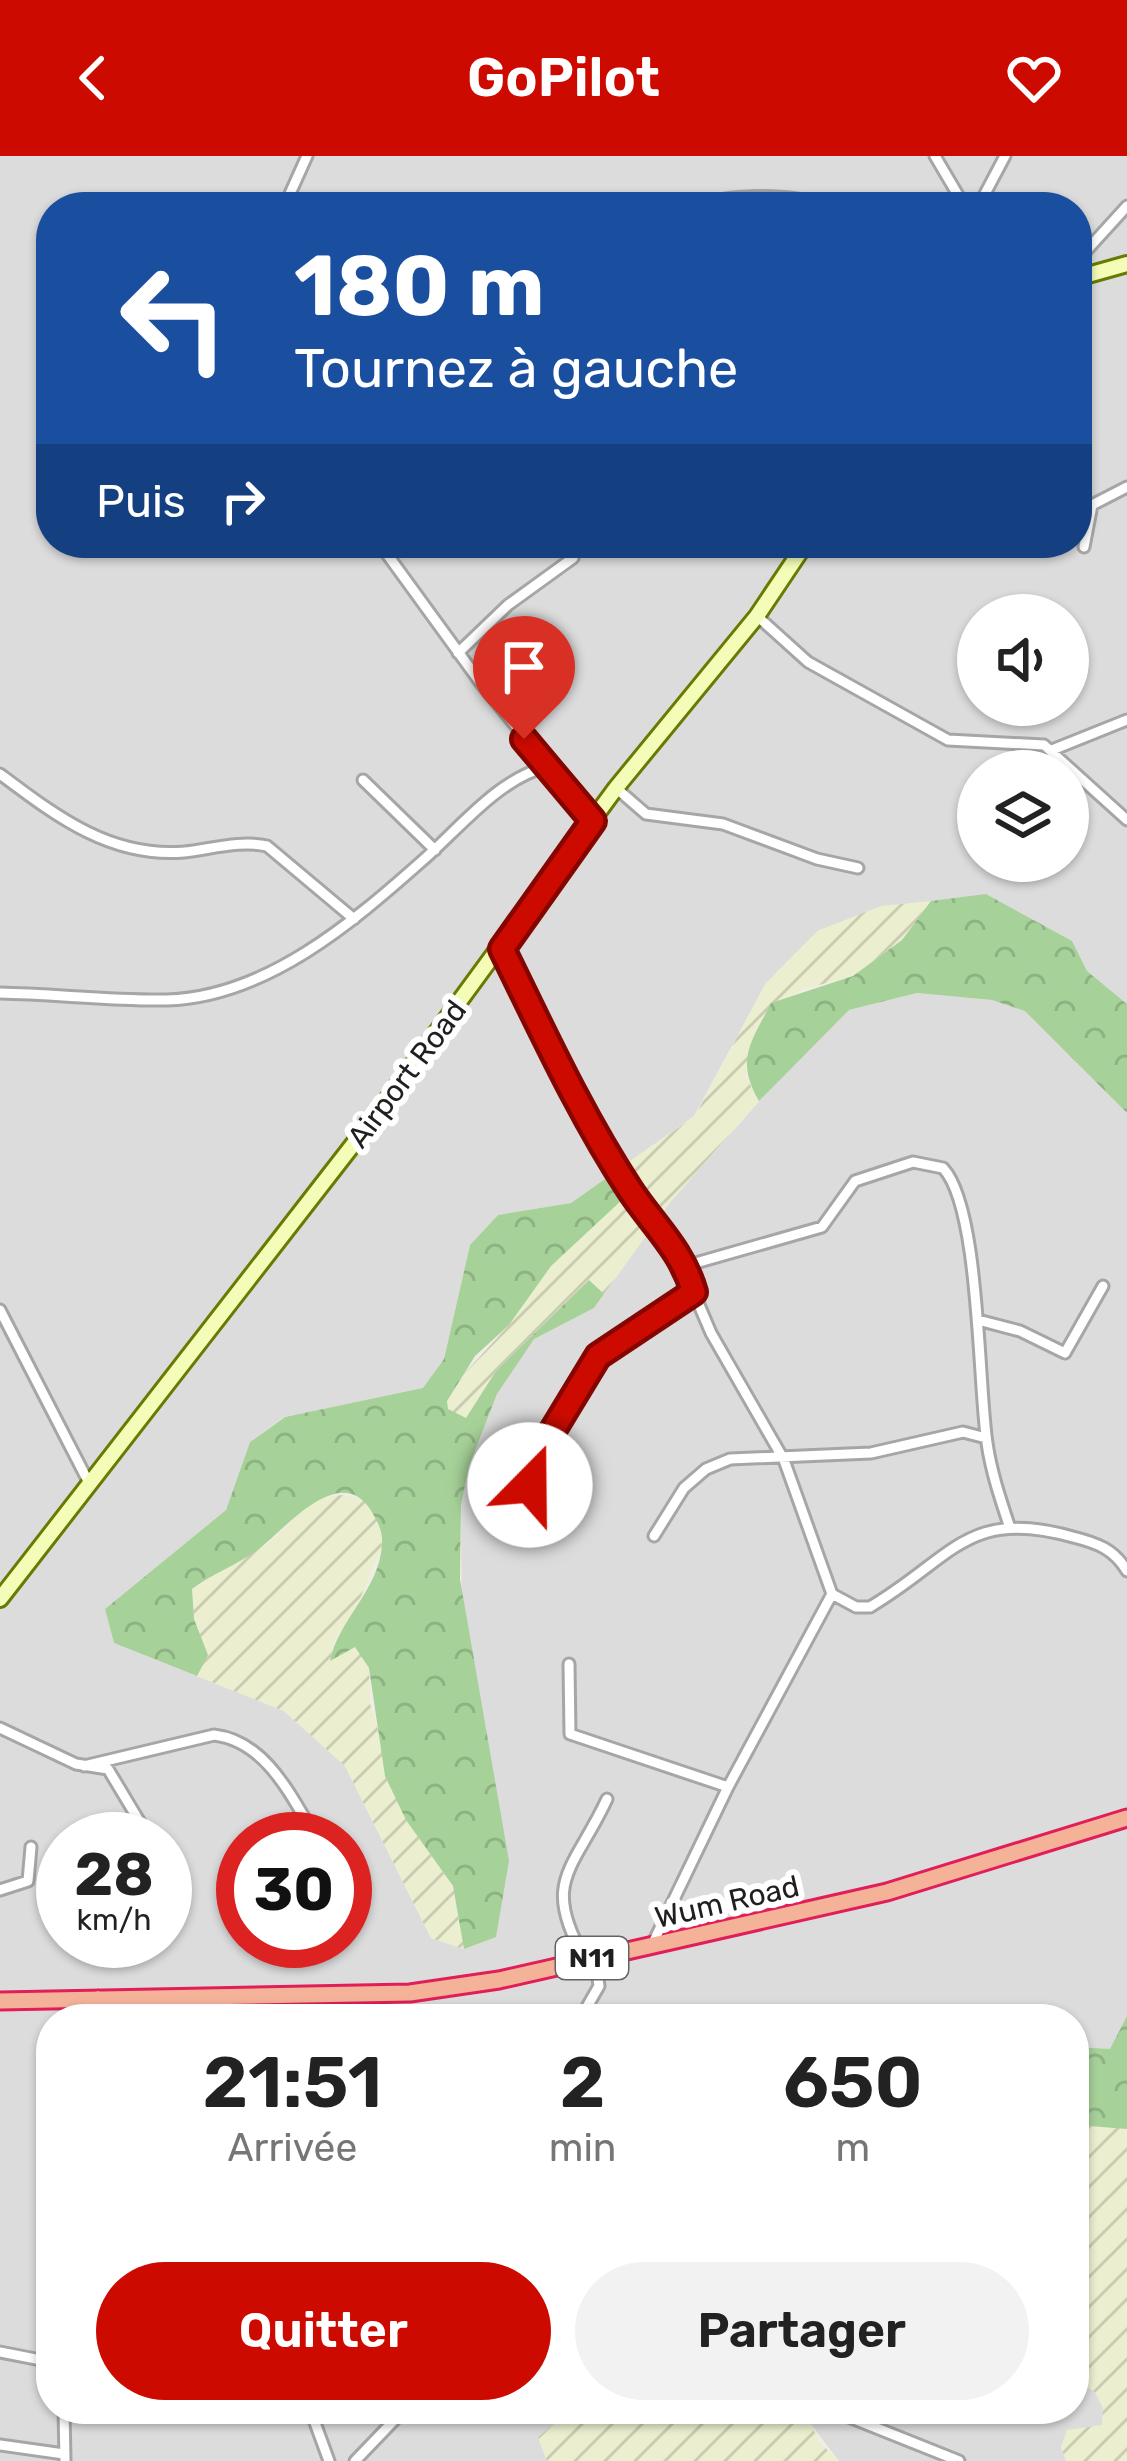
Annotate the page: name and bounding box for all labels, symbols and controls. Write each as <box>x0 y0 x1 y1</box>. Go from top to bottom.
icon: back <box>60 45 126 111</box>
icon: heart <box>1001 45 1067 111</box>
text: GoPilot <box>467 46 660 110</box>
text: 180 m <box>294 236 545 336</box>
icon: left <box>96 240 252 396</box>
text: Tournez à gauche <box>294 337 738 401</box>
icon: right <box>210 468 276 534</box>
text: Puis <box>96 475 186 528</box>
map controls <box>957 594 1089 882</box>
button: sound <box>957 594 1089 726</box>
pin <box>473 616 575 739</box>
icon: arrive <box>491 634 557 700</box>
button: layers <box>957 750 1089 882</box>
street label: Airport Road <box>340 993 474 1155</box>
position arrow <box>467 1422 593 1548</box>
speed limit sign: 30 <box>216 1812 372 1968</box>
text: 28 <box>74 1839 154 1910</box>
street label: Wum Road <box>651 1868 803 1936</box>
text: km/h <box>77 1902 151 1938</box>
road number: N11 <box>556 1937 628 1979</box>
text: 21:51 <box>202 2040 382 2125</box>
text: 2 <box>560 2040 605 2125</box>
text: 650 <box>783 2040 923 2125</box>
text: Arrivée <box>227 2125 357 2171</box>
text: min <box>549 2125 617 2171</box>
text: m <box>835 2125 870 2171</box>
button: Quitter <box>96 2262 551 2400</box>
button: Partager <box>575 2262 1029 2400</box>

